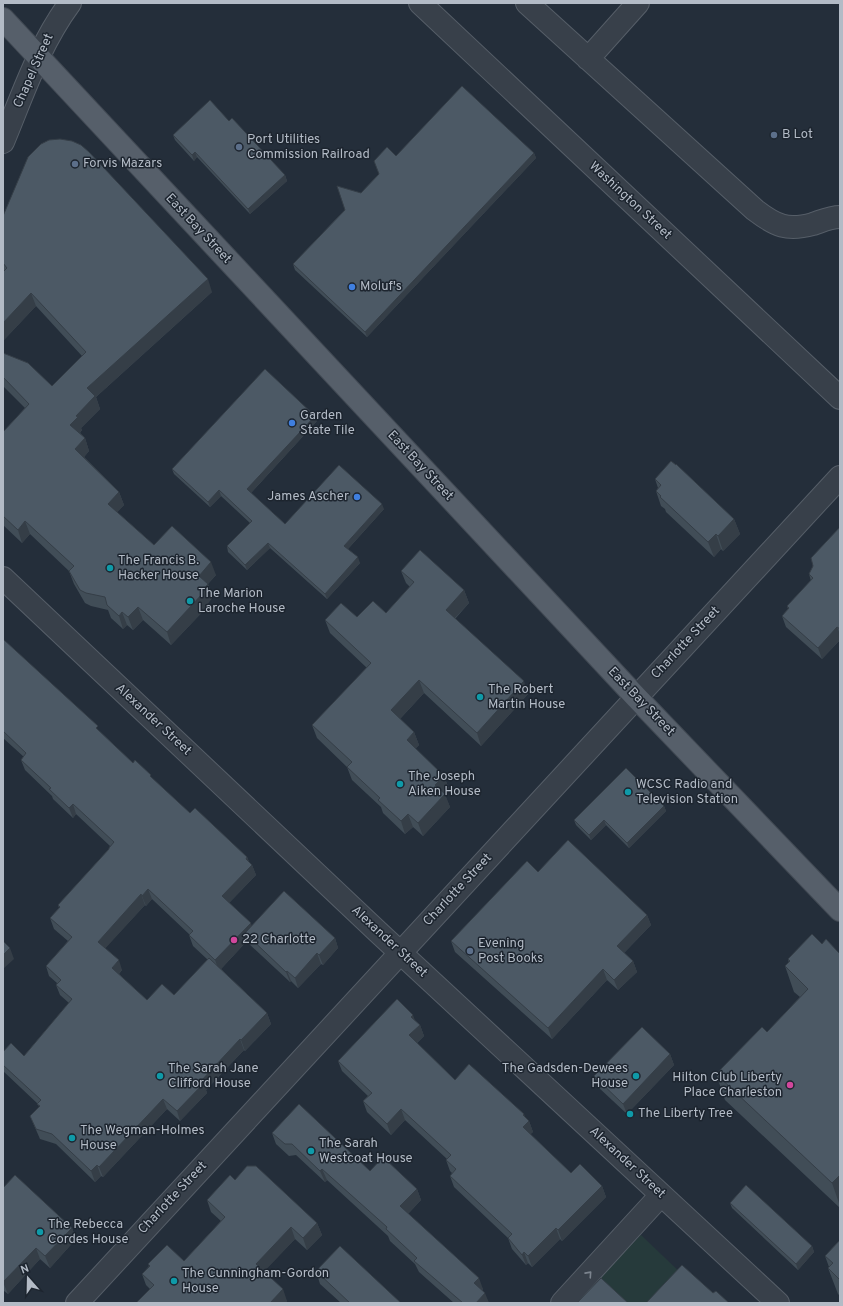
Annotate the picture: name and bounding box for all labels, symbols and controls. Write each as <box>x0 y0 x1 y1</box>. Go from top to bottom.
street label: Chapel Street <box>11 31 58 111</box>
place label: B Lot <box>782 127 813 143</box>
marker: B Lot <box>769 130 779 140</box>
place label: Port Utilities Commission Railroad <box>247 132 370 163</box>
marker: Port Utilities Commission Railroad <box>234 142 244 152</box>
place label: Forvis Mazars <box>83 156 162 172</box>
marker: Forvis Mazars <box>70 159 80 169</box>
street label: Washington Street <box>585 159 675 243</box>
street label: East Bay Street <box>162 191 234 267</box>
place label: Moluf's <box>360 279 402 295</box>
marker: Moluf's <box>347 282 357 292</box>
place label: Garden State Tile <box>300 408 355 439</box>
marker: Garden State Tile <box>287 418 297 428</box>
street label: East Bay Street <box>384 428 456 504</box>
place label: James Ascher <box>267 489 349 505</box>
marker: James Ascher <box>352 492 362 502</box>
place label: The Francis B. Hacker House <box>118 553 199 584</box>
marker: The Francis B. Hacker House <box>105 563 115 573</box>
place label: The Marion Laroche House <box>198 586 285 617</box>
marker: The Marion Laroche House <box>185 596 195 606</box>
street label: Charlotte Street <box>648 603 724 683</box>
street label: East Bay Street <box>604 664 678 740</box>
street label: Alexander Street <box>112 681 194 759</box>
place label: The Robert Martin House <box>488 682 565 713</box>
marker: The Robert Martin House <box>475 692 485 702</box>
place label: The Joseph Aiken House <box>408 769 481 800</box>
place label: WCSC Radio and Television Station <box>636 777 738 808</box>
marker: The Joseph Aiken House <box>395 779 405 789</box>
marker: WCSC Radio and Television Station <box>623 787 633 797</box>
street label: Charlotte Street <box>420 850 496 930</box>
street label: Alexander Street <box>348 903 430 981</box>
place label: 22 Charlotte <box>242 932 316 948</box>
marker: 22 Charlotte <box>229 935 239 945</box>
place label: Evening Post Books <box>478 936 543 967</box>
marker: Evening Post Books <box>465 946 475 956</box>
place label: The Sarah Jane Clifford House <box>168 1061 259 1092</box>
place label: The Gadsden-Dewees House <box>502 1061 628 1092</box>
place label: Hilton Club Liberty Place Charleston <box>672 1070 782 1101</box>
marker: The Sarah Jane Clifford House <box>155 1071 165 1081</box>
marker: The Gadsden-Dewees House <box>631 1071 641 1081</box>
marker: Hilton Club Liberty Place Charleston <box>785 1080 795 1090</box>
place label: The Liberty Tree <box>638 1106 733 1122</box>
marker: The Liberty Tree <box>625 1109 635 1119</box>
place label: The Wegman-Holmes House <box>80 1123 205 1154</box>
street label: Alexander Street <box>586 1124 668 1202</box>
marker: The Wegman-Holmes House <box>67 1133 77 1143</box>
place label: The Sarah Westcoat House <box>319 1136 413 1167</box>
marker: The Sarah Westcoat House <box>306 1146 316 1156</box>
street label: Charlotte Street <box>135 1158 211 1238</box>
place label: The Rebecca Cordes House <box>48 1217 128 1248</box>
marker: The Rebecca Cordes House <box>35 1227 45 1237</box>
north arrow <box>8 1258 48 1298</box>
text: N <box>19 1262 31 1277</box>
place label: The Cunningham-Gordon House <box>182 1266 329 1297</box>
one-way arrow <box>584 1271 591 1279</box>
marker: The Cunningham-Gordon House <box>169 1276 179 1286</box>

